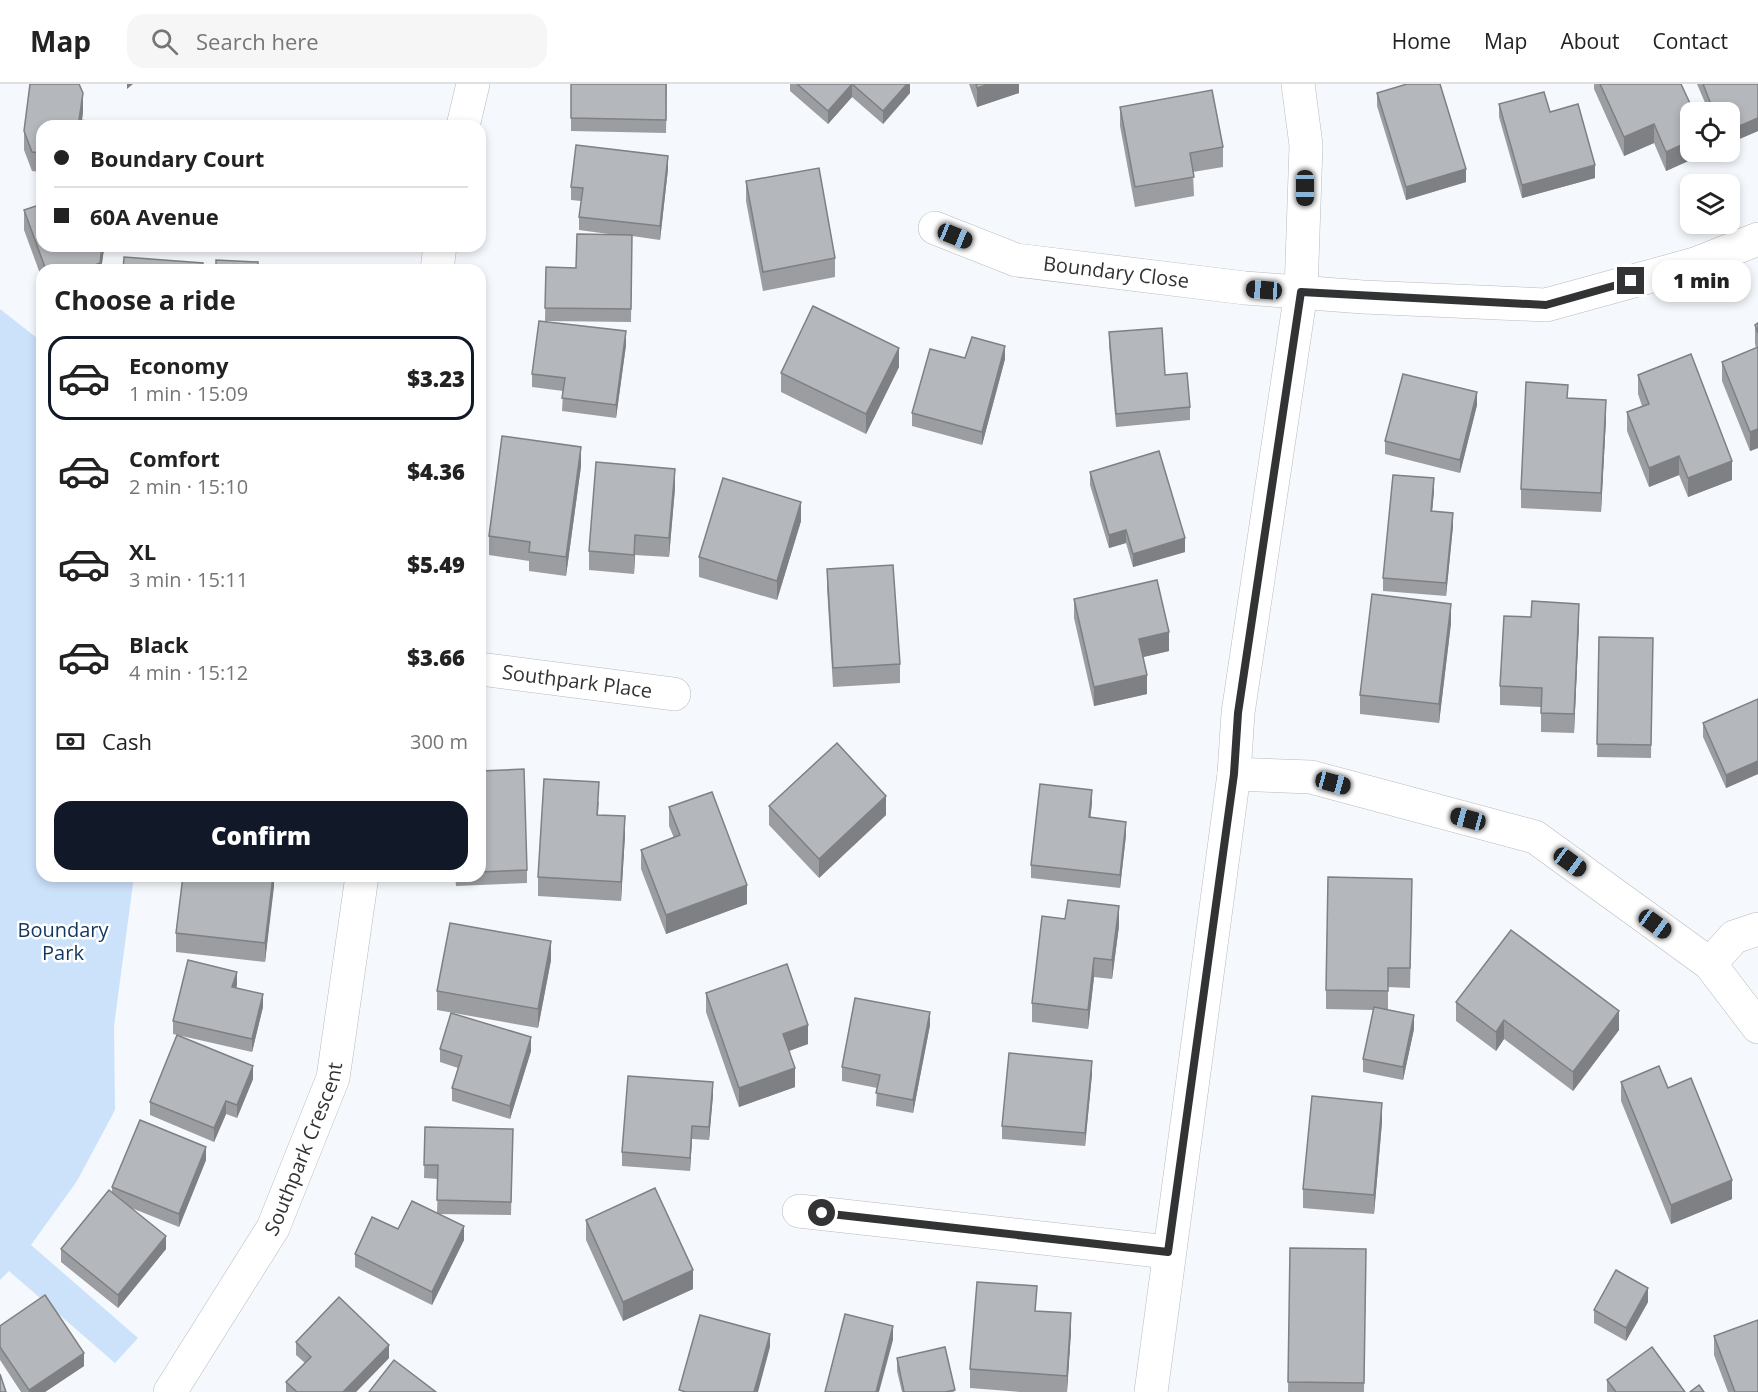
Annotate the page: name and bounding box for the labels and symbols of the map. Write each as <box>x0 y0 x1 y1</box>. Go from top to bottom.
car <box>1296 170 1314 206</box>
car <box>935 221 975 251</box>
street label: Boundary Close <box>1042 249 1191 294</box>
callout: 1 min <box>1652 260 1751 302</box>
route end <box>1617 267 1644 294</box>
car <box>1245 280 1283 300</box>
street label: Southpark Place <box>501 658 654 704</box>
car <box>1313 770 1353 796</box>
car <box>1448 806 1488 832</box>
car <box>1550 844 1590 880</box>
car <box>1635 906 1675 942</box>
park label: Boundary Park <box>17 916 109 966</box>
street label: Southpark Crescent <box>258 1061 348 1240</box>
route start <box>808 1199 835 1226</box>

